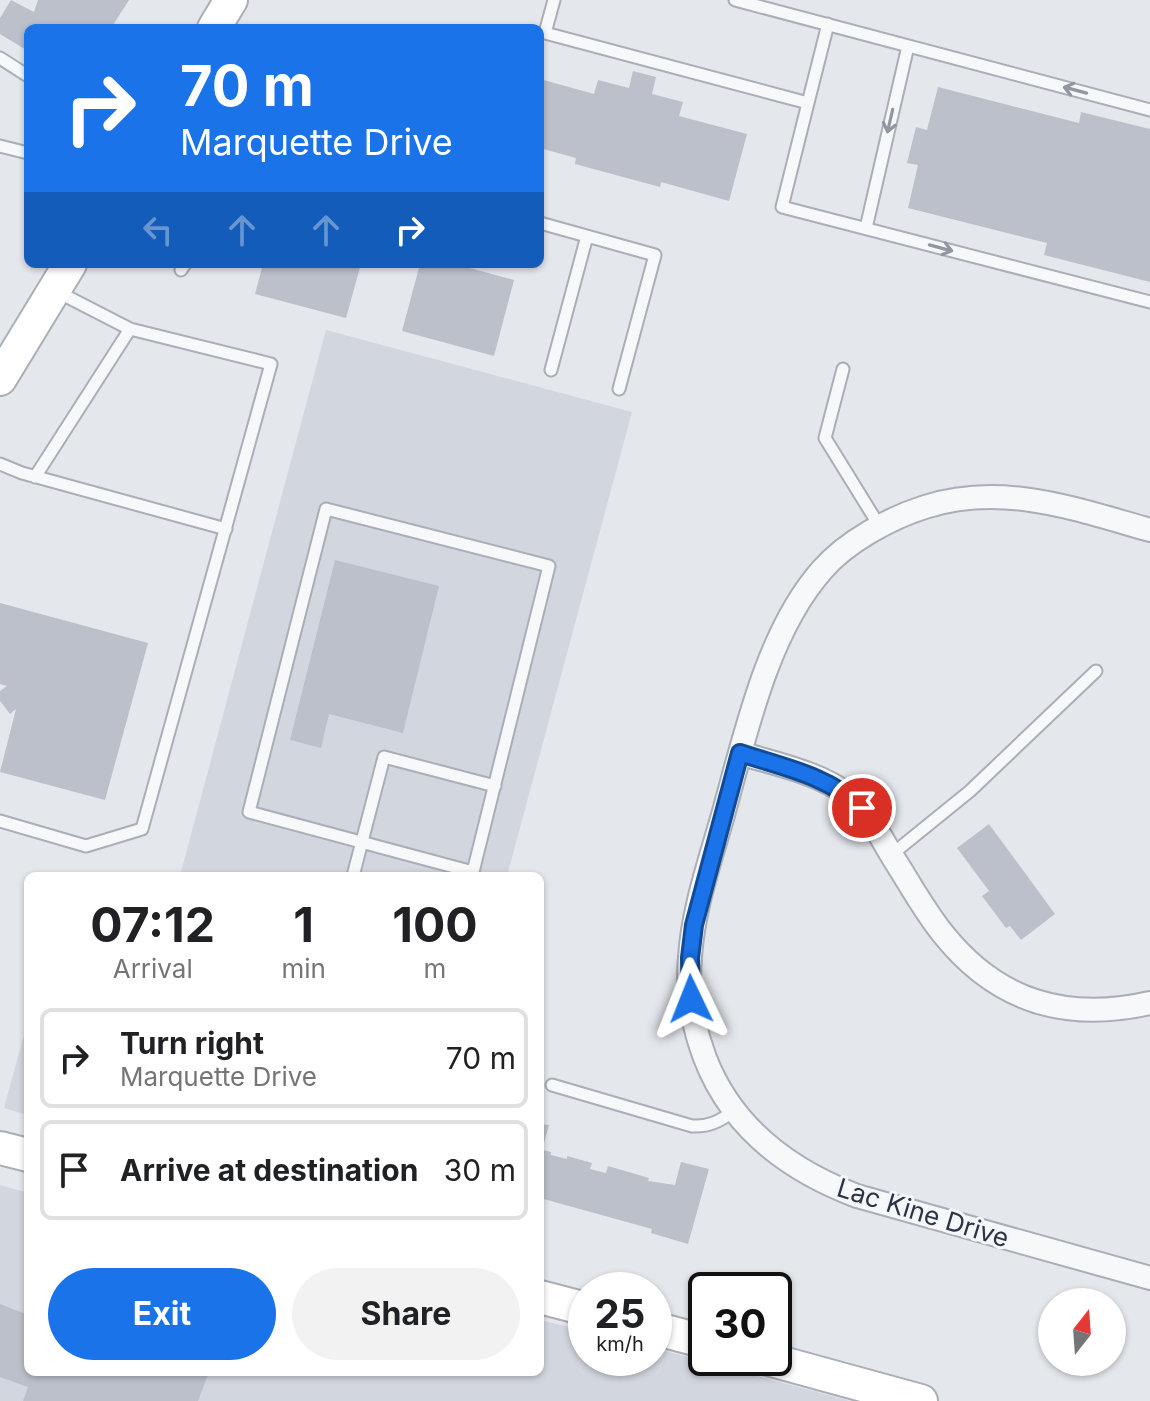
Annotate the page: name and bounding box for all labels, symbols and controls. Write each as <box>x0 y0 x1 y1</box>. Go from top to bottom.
text: 70 m <box>180 52 314 120</box>
icon: right <box>48 56 152 160</box>
one-way arrow <box>1062 81 1088 96</box>
one-way arrow <box>882 108 897 134</box>
text: Marquette Drive <box>180 120 453 164</box>
icon: left <box>136 208 180 252</box>
icon: ahead <box>220 208 264 252</box>
icon: ahead <box>304 208 348 252</box>
icon: right <box>388 208 432 252</box>
one-way arrow <box>928 241 953 256</box>
pin <box>828 774 896 842</box>
icon: arrive <box>840 786 884 830</box>
text: 07:12 <box>90 895 215 954</box>
text: 1 <box>293 895 314 954</box>
text: 100 <box>392 895 478 954</box>
text: Arrival <box>113 953 193 984</box>
text: min <box>281 953 326 984</box>
text: m <box>424 953 446 984</box>
position arrow <box>649 957 733 1041</box>
text: Turn right <box>120 1025 264 1061</box>
icon: right <box>52 1036 96 1080</box>
text: 70 m <box>446 1040 516 1076</box>
text: Marquette Drive <box>120 1061 317 1092</box>
icon: arrive <box>52 1148 96 1192</box>
text: Arrive at destination <box>120 1152 418 1188</box>
text: 30 m <box>444 1152 516 1188</box>
street label: Lac Kine Drive <box>834 1172 1013 1253</box>
button: Exit <box>48 1268 276 1360</box>
button: Share <box>292 1268 520 1360</box>
speed limit sign: 30 <box>688 1272 792 1376</box>
north arrow <box>1038 1288 1126 1376</box>
map controls <box>1038 1288 1126 1376</box>
text: 25 <box>595 1289 645 1338</box>
text: km/h <box>596 1332 644 1356</box>

